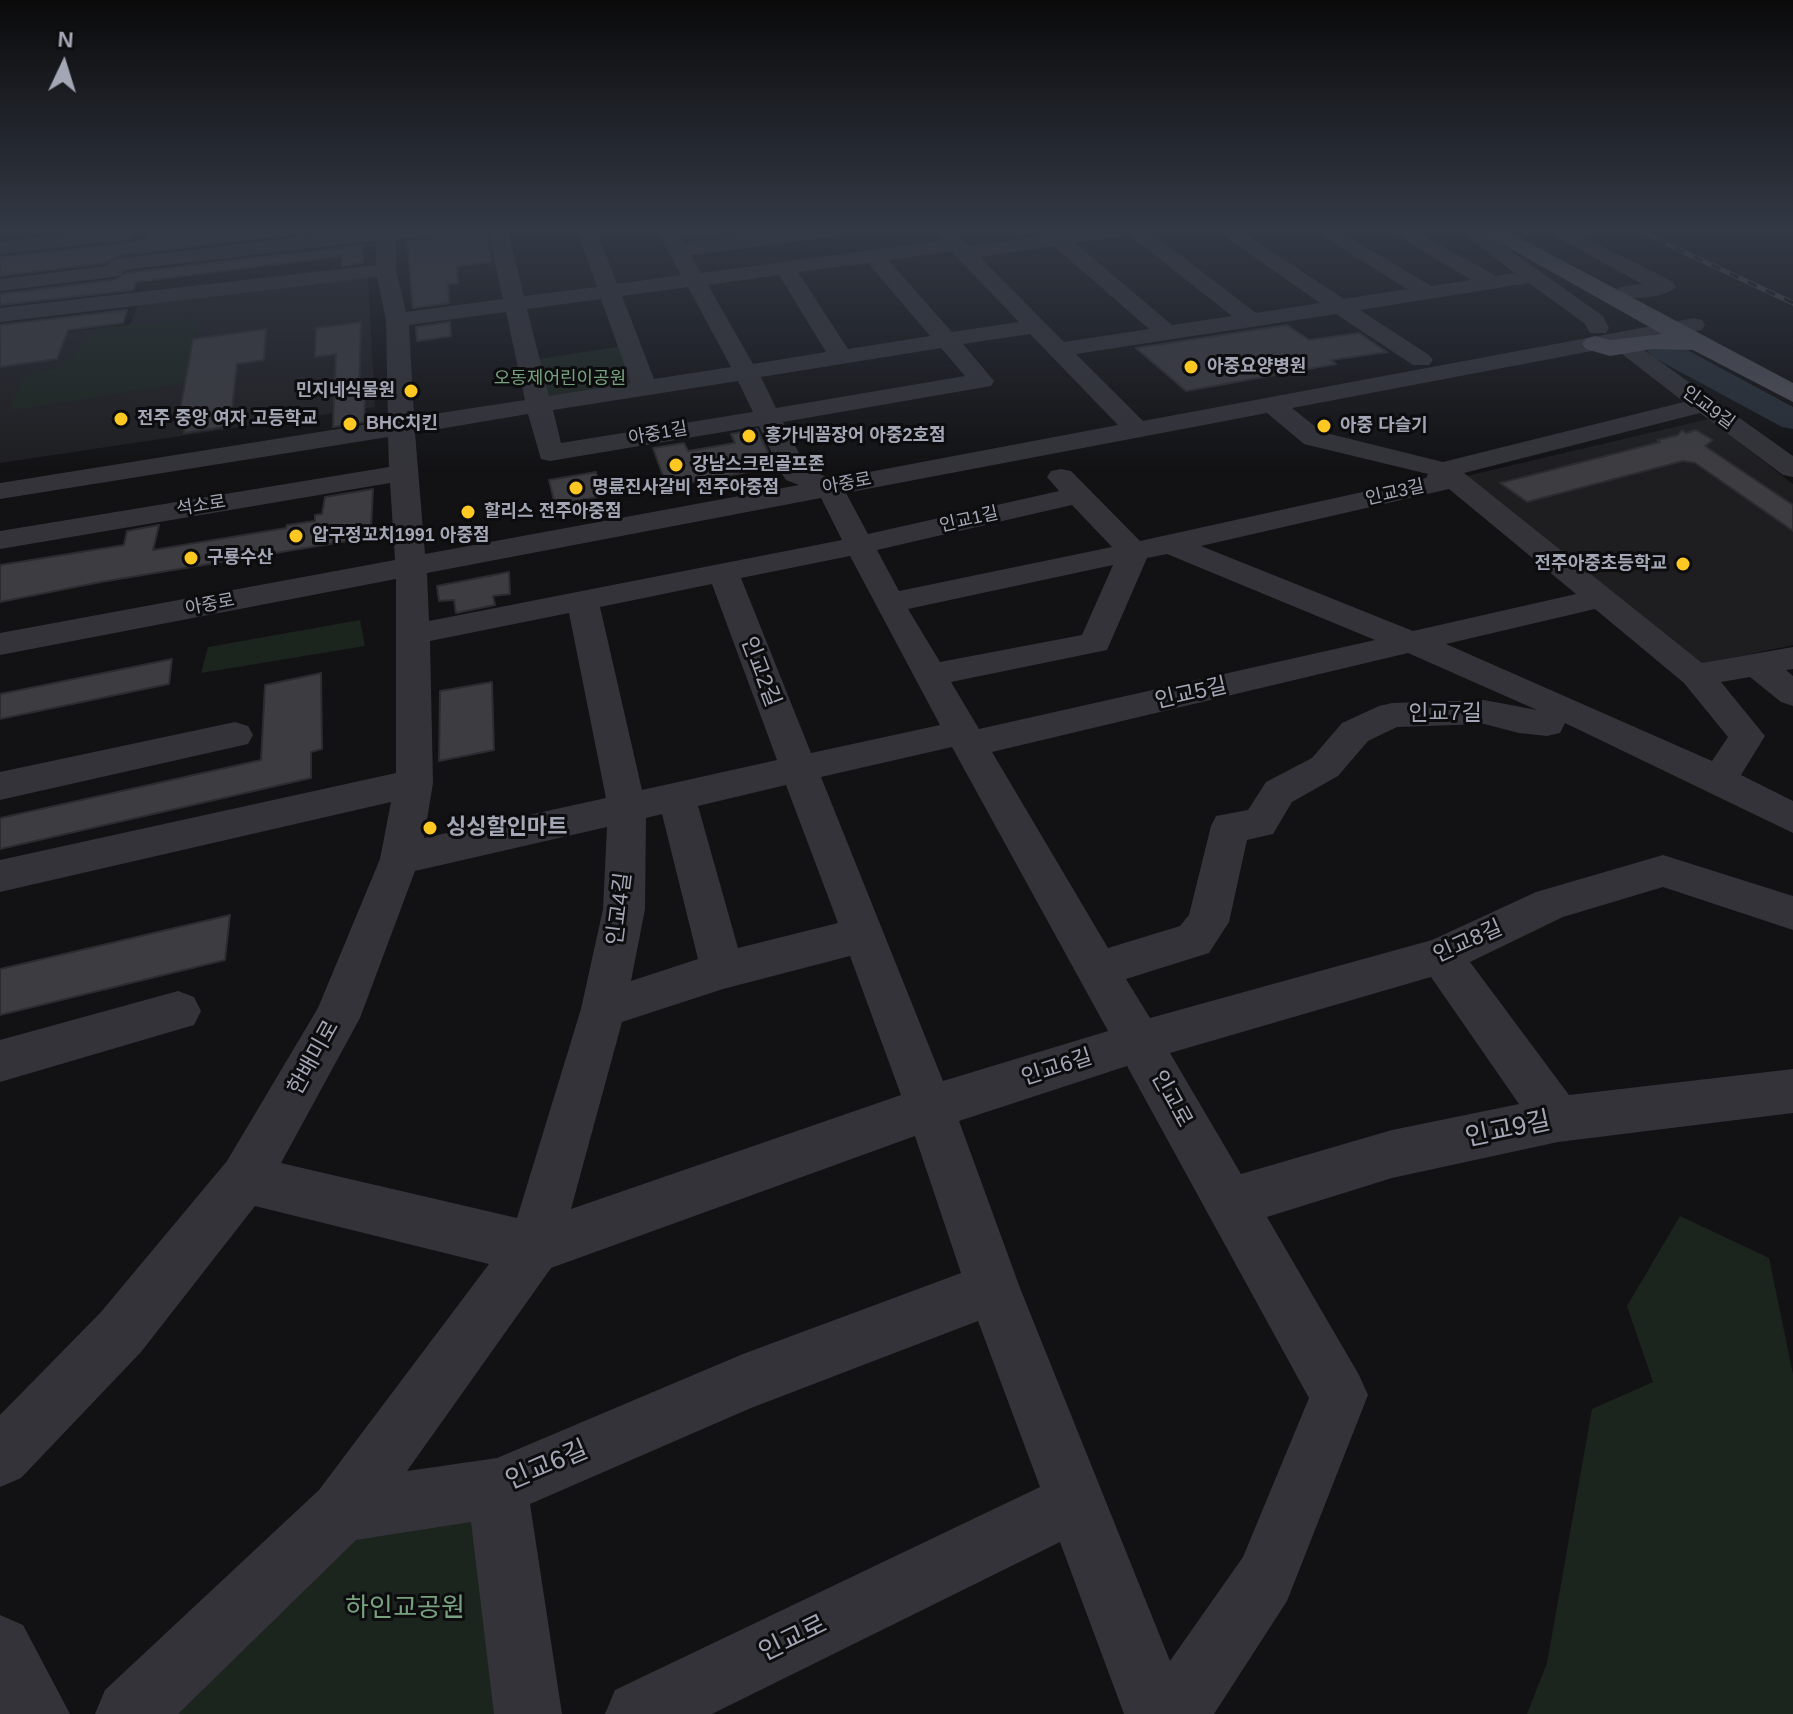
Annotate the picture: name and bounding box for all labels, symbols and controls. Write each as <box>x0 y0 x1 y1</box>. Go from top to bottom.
north arrow <box>24 24 104 104</box>
text: N <box>57 27 74 53</box>
place label: 아중요양병원 <box>1207 356 1306 378</box>
marker: 아중요양병원 <box>1182 358 1200 376</box>
park label: 오동제어린이공원 <box>494 368 626 390</box>
place label: 민지네식물원 <box>296 380 395 402</box>
marker: 민지네식물원 <box>402 382 420 400</box>
street label: 인교9길 <box>1678 382 1738 434</box>
place label: 전주 중앙 여자 고등학교 <box>137 408 318 430</box>
marker: 전주 중앙 여자 고등학교 <box>112 410 130 428</box>
place label: BHC치킨 <box>366 413 438 435</box>
marker: BHC치킨 <box>341 415 359 433</box>
place label: 아중 다슬기 <box>1340 415 1428 437</box>
marker: 아중 다슬기 <box>1315 417 1333 435</box>
street label: 아중1길 <box>627 418 689 450</box>
place label: 홍가네꼼장어 아중2호점 <box>765 425 946 447</box>
marker: 홍가네꼼장어 아중2호점 <box>740 427 758 445</box>
place label: 강남스크린골프존 <box>692 454 824 476</box>
marker: 강남스크린골프존 <box>667 456 685 474</box>
street label: 아중로 <box>821 469 873 499</box>
street label: 인교3길 <box>1363 476 1427 510</box>
place label: 명륜진사갈비 전주아중점 <box>592 477 779 499</box>
marker: 명륜진사갈비 전주아중점 <box>567 479 585 497</box>
street label: 석소로 <box>175 491 227 521</box>
place label: 할리스 전주아중점 <box>484 501 621 523</box>
marker: 할리스 전주아중점 <box>459 503 477 521</box>
street label: 인교1길 <box>937 503 1001 537</box>
place label: 압구정꼬치1991 아중점 <box>312 525 490 547</box>
marker: 압구정꼬치1991 아중점 <box>287 527 305 545</box>
place label: 구룡수산 <box>207 547 273 569</box>
marker: 구룡수산 <box>182 549 200 567</box>
place label: 전주아중초등학교 <box>1535 553 1667 575</box>
marker: 전주아중초등학교 <box>1674 555 1692 573</box>
street label: 아중로 <box>184 590 236 620</box>
street label: 인교2길 <box>735 633 785 711</box>
street label: 인교5길 <box>1152 673 1230 715</box>
street label: 인교7길 <box>1409 701 1481 727</box>
place label: 싱싱할인마트 <box>446 815 567 841</box>
marker: 싱싱할인마트 <box>421 819 439 837</box>
street label: 인교4길 <box>602 871 638 947</box>
street label: 인교8길 <box>1429 915 1507 969</box>
street label: 한배미로 <box>283 1016 345 1100</box>
street label: 인교6길 <box>1018 1044 1096 1092</box>
street label: 인교로 <box>1145 1066 1197 1132</box>
street label: 인교9길 <box>1463 1106 1553 1154</box>
street label: 인교6길 <box>501 1435 593 1497</box>
park label: 하인교공원 <box>345 1593 465 1625</box>
street label: 인교로 <box>754 1609 832 1669</box>

